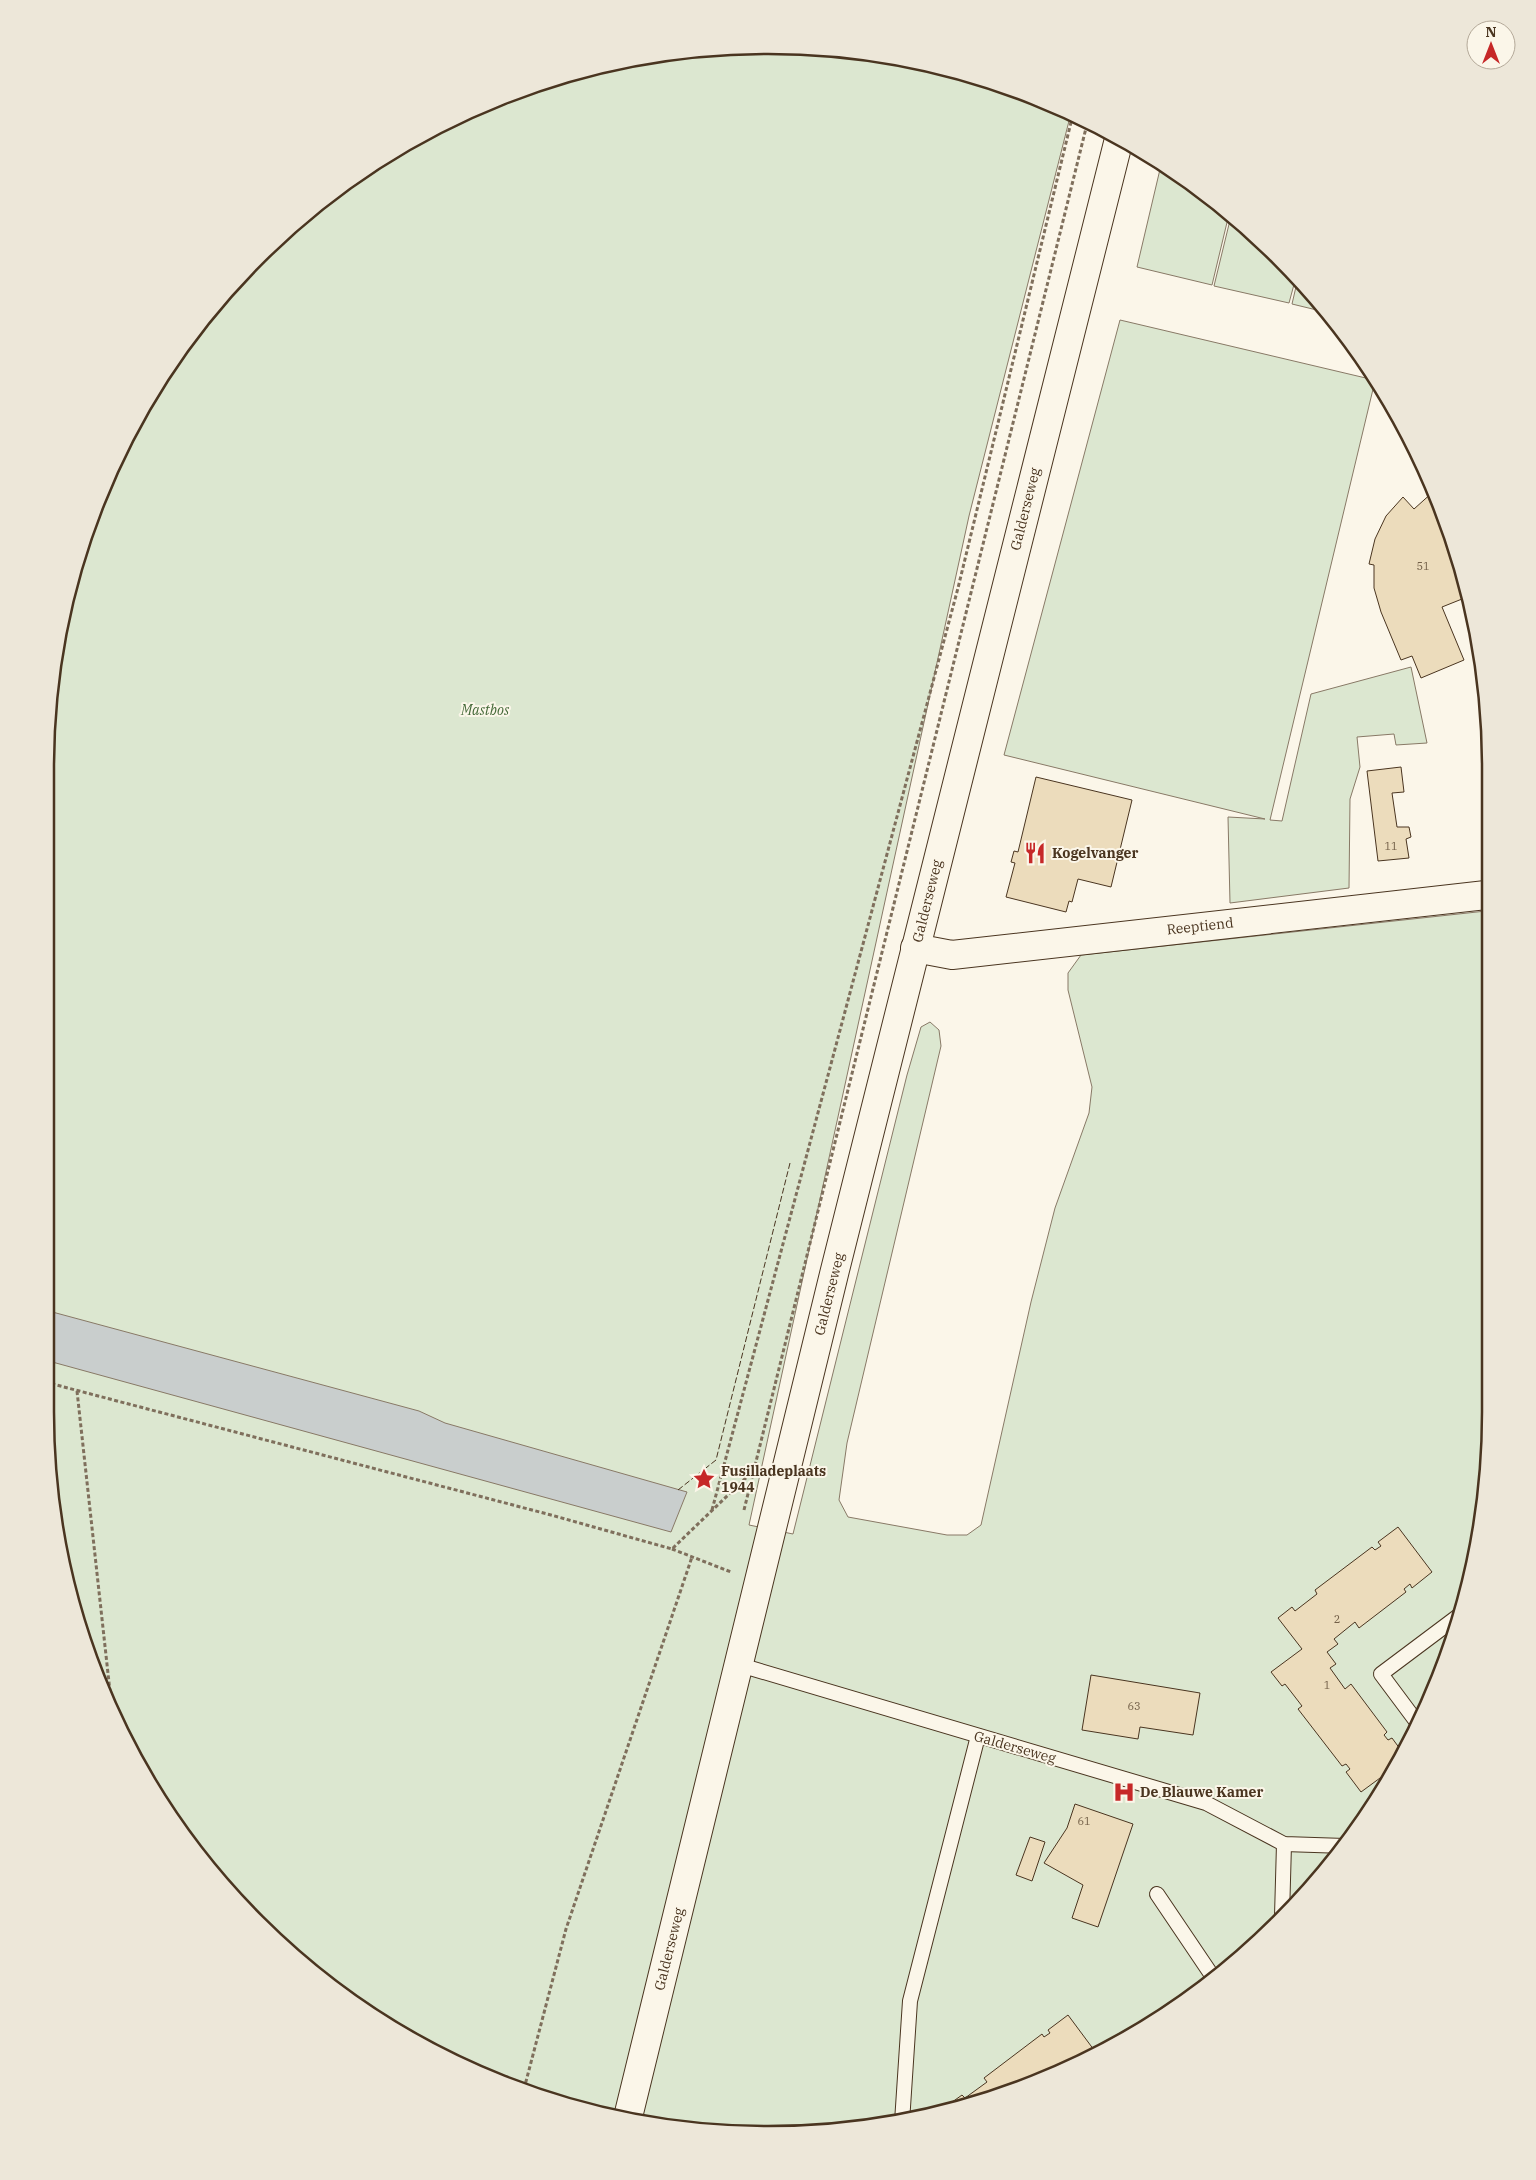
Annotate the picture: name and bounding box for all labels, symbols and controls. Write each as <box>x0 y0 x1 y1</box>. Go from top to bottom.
north arrow <box>1466 20 1516 70</box>
text: N <box>1485 23 1497 41</box>
street label: Galderseweg <box>1006 465 1044 552</box>
house number: 51 <box>1416 559 1430 573</box>
park label: Mastbos <box>460 701 510 719</box>
house number: 11 <box>1384 839 1398 853</box>
restaurant icon: Kogelvanger <box>1022 840 1048 866</box>
place label: Kogelvanger <box>1052 844 1138 862</box>
street label: Galderseweg <box>908 857 946 944</box>
street label: Reeptiend <box>1166 913 1235 938</box>
street label: Galderseweg <box>810 1250 848 1337</box>
place label: Fusilladeplaats 1944 <box>721 1462 826 1496</box>
place icon: Fusilladeplaats 1944 <box>691 1466 717 1492</box>
house number: 2 <box>1334 1612 1340 1626</box>
house number: 1 <box>1324 1678 1330 1692</box>
house number: 63 <box>1127 1699 1141 1713</box>
street label: Galderseweg <box>972 1727 1058 1767</box>
hospital icon: De Blauwe Kamer <box>1111 1779 1137 1805</box>
place label: De Blauwe Kamer <box>1140 1783 1263 1801</box>
house number: 61 <box>1077 1814 1091 1828</box>
street label: Galderseweg <box>650 1905 688 1992</box>

